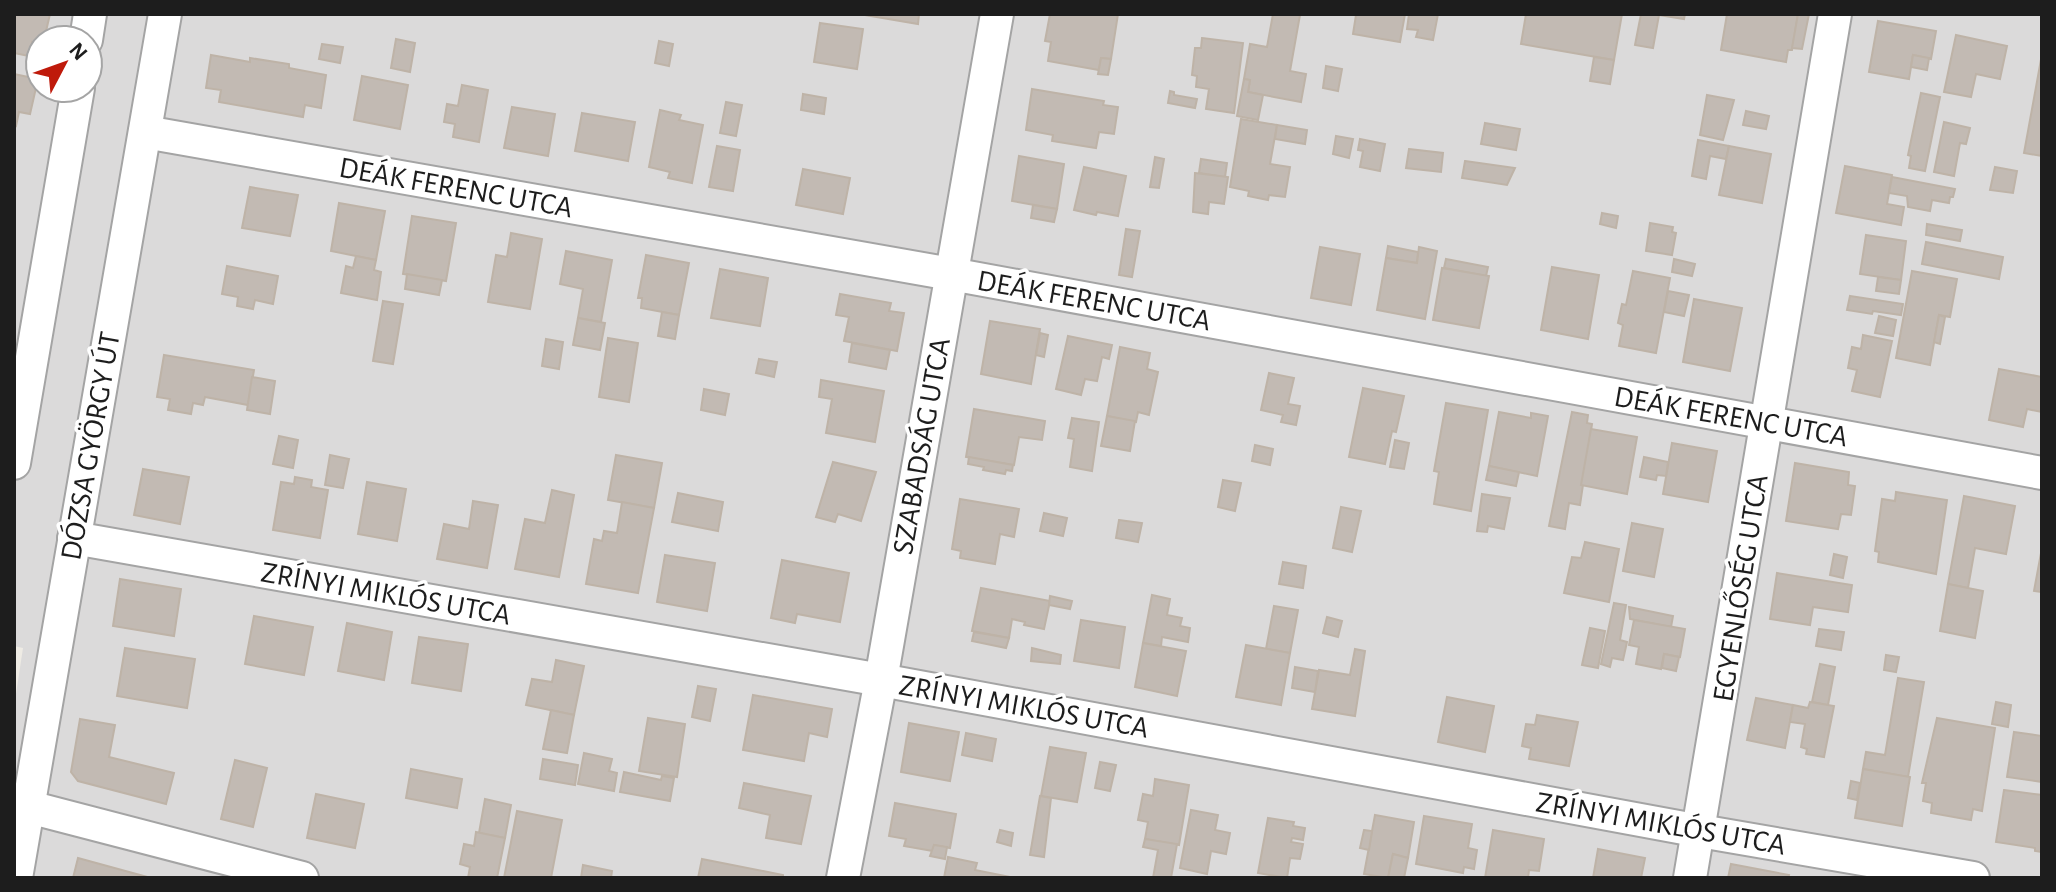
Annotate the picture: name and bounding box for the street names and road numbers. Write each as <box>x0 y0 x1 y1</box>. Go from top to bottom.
street label: DEÁK FERENC UTCA <box>337 151 575 223</box>
street label: DEÁK FERENC UTCA <box>975 264 1213 336</box>
street label: DÓZSA GYÖRGY ÚT <box>54 329 126 563</box>
street label: SZABADSÁG UTCA <box>886 335 956 557</box>
street label: DEÁK FERENC UTCA <box>1612 380 1850 452</box>
street label: EGYENLŐSÉG UTCA <box>1706 472 1774 704</box>
street label: ZRÍNYI MIKLÓS UTCA <box>259 555 513 631</box>
street label: ZRÍNYI MIKLÓS UTCA <box>897 668 1151 744</box>
street label: ZRÍNYI MIKLÓS UTCA <box>1534 785 1788 861</box>

